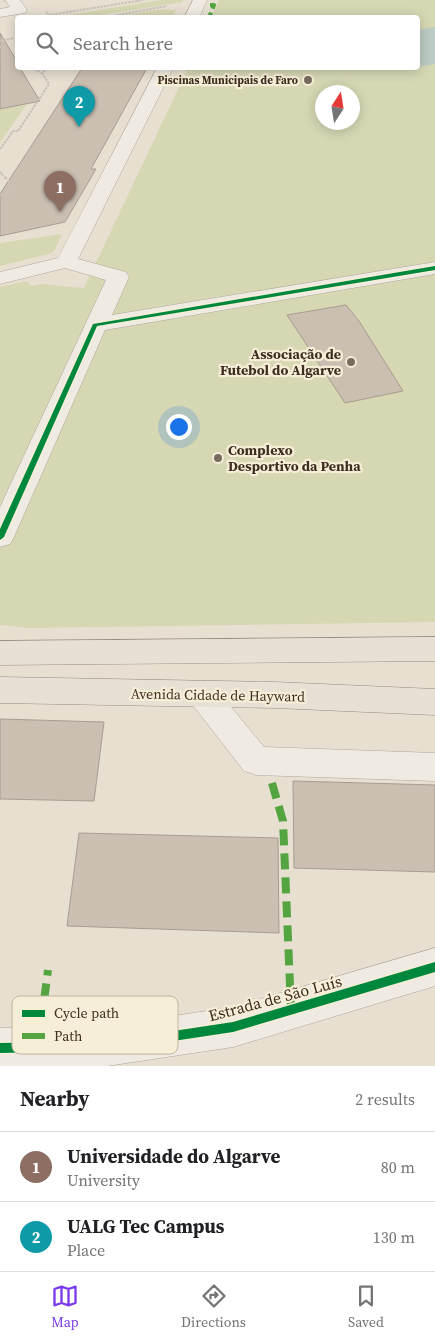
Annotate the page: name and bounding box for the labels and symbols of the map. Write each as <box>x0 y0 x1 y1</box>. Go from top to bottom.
place label: Piscinas Municipais de Faro <box>158 73 298 88</box>
marker: Piscinas Municipais de Faro <box>302 74 314 86</box>
north arrow <box>315 85 360 130</box>
pin: 2 <box>63 86 95 127</box>
pin: 1 <box>44 171 76 212</box>
place label: Associação de Futebol do Algarve <box>220 344 341 380</box>
marker: Associação de Futebol do Algarve <box>345 356 357 368</box>
your location <box>166 414 192 440</box>
place label: Complexo Desportivo da Penha <box>228 440 361 476</box>
marker: Complexo Desportivo da Penha <box>212 452 224 464</box>
street label: Avenida Cidade de Hayward <box>131 683 305 707</box>
street label: Estrada de São Luís <box>206 970 344 1026</box>
legend <box>12 996 178 1054</box>
text: Cycle path <box>54 1003 119 1023</box>
text: Path <box>54 1026 82 1046</box>

